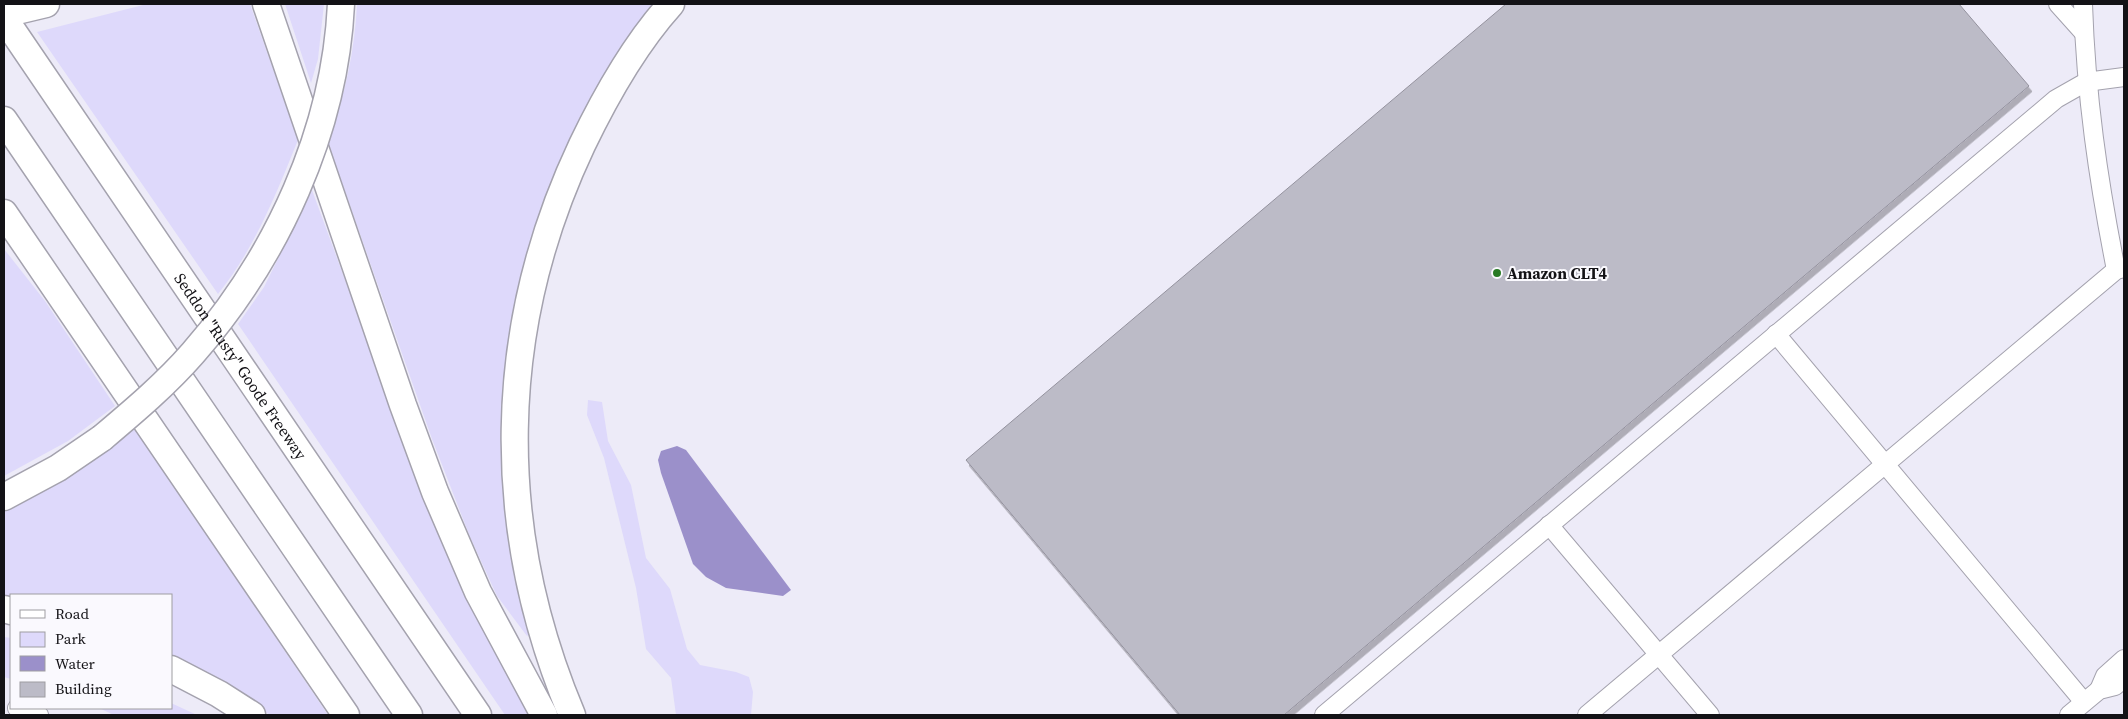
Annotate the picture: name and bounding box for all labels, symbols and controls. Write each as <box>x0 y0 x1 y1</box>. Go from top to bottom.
place label: Amazon CLT4 <box>1507 262 1608 284</box>
marker: Amazon CLT4 <box>1491 267 1503 279</box>
street label: Seddon "Rusty" Goode Freeway <box>169 268 312 464</box>
legend <box>10 594 172 709</box>
text: Road <box>55 603 89 624</box>
text: Park <box>55 628 87 649</box>
text: Water <box>55 653 96 674</box>
text: Building <box>55 678 112 699</box>

